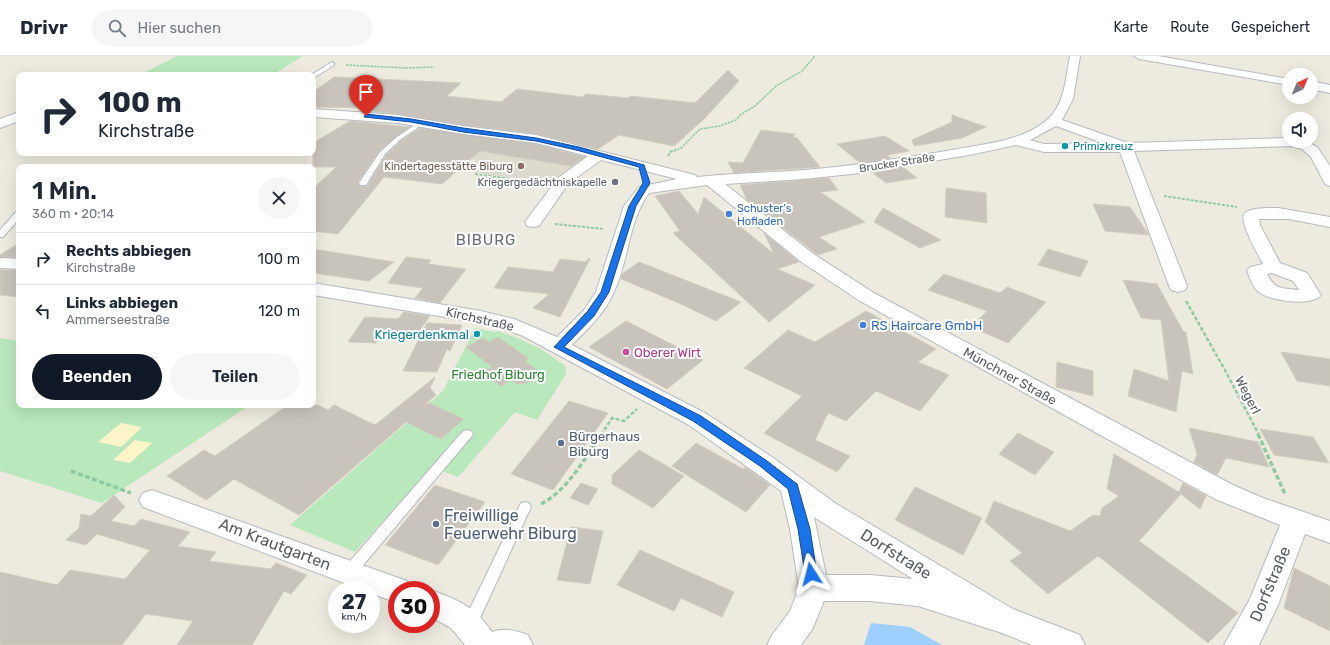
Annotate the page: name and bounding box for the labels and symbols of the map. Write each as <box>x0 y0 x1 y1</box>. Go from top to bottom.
north arrow <box>1282 68 1318 104</box>
pin <box>349 75 383 116</box>
place label: Primizkreuz <box>1073 140 1133 153</box>
marker: Primizkreuz <box>1060 141 1070 151</box>
street label: Brucker Straße <box>858 151 936 175</box>
place label: Kindertagesstätte Biburg <box>384 160 513 173</box>
marker: Kindertagesstätte Biburg <box>516 161 526 171</box>
place label: Kriegergedächtniskapelle <box>477 176 607 189</box>
marker: Kriegergedächtniskapelle <box>610 177 620 187</box>
place label: Schuster's Hofladen <box>737 202 792 228</box>
marker: Schuster's Hofladen <box>724 209 734 219</box>
district label: BIBURG <box>456 231 516 249</box>
street label: Kirchstraße <box>444 304 516 334</box>
place label: RS Haircare GmbH <box>871 318 982 333</box>
marker: RS Haircare GmbH <box>858 320 868 330</box>
place label: Kriegerdenkmal <box>374 327 469 343</box>
marker: Kriegerdenkmal <box>472 329 482 339</box>
street label: Münchner Straße <box>961 344 1059 408</box>
place label: Oberer Wirt <box>634 345 701 360</box>
marker: Oberer Wirt <box>621 347 631 357</box>
park label: Friedhof Biburg <box>451 367 545 383</box>
street label: Wegerl <box>1231 374 1264 417</box>
place label: Bürgerhaus Biburg <box>569 429 640 460</box>
marker: Bürgerhaus Biburg <box>556 438 566 448</box>
place label: Freiwillige Feuerwehr Biburg <box>444 506 577 543</box>
street label: Am Krautgarten <box>216 514 334 574</box>
marker: Freiwillige Feuerwehr Biburg <box>431 519 441 529</box>
street label: Dorfstraße <box>857 525 935 583</box>
street label: Dorfstraße <box>1246 543 1294 625</box>
position arrow <box>790 553 832 595</box>
speed limit sign: 30 <box>388 581 440 633</box>

